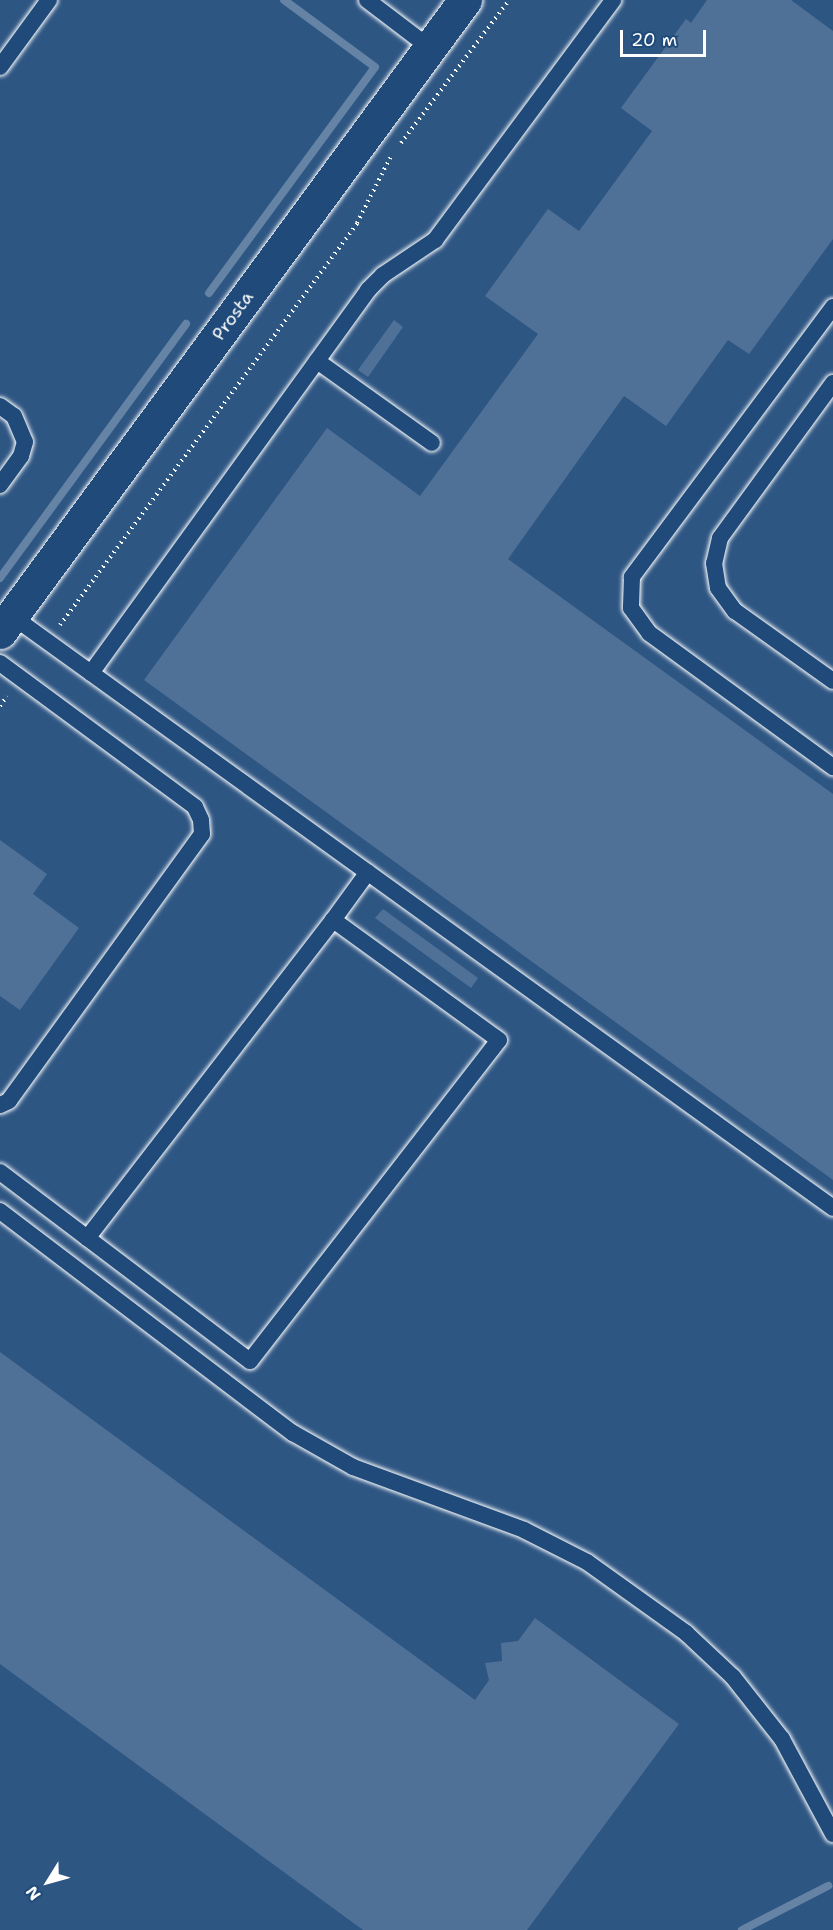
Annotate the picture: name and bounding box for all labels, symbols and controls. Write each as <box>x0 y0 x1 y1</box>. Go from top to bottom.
scale bar <box>623 18 708 56</box>
text: 20 m <box>631 28 677 52</box>
street label: Prosta <box>208 287 258 345</box>
north arrow <box>18 1852 78 1912</box>
text: N <box>21 1882 45 1905</box>

